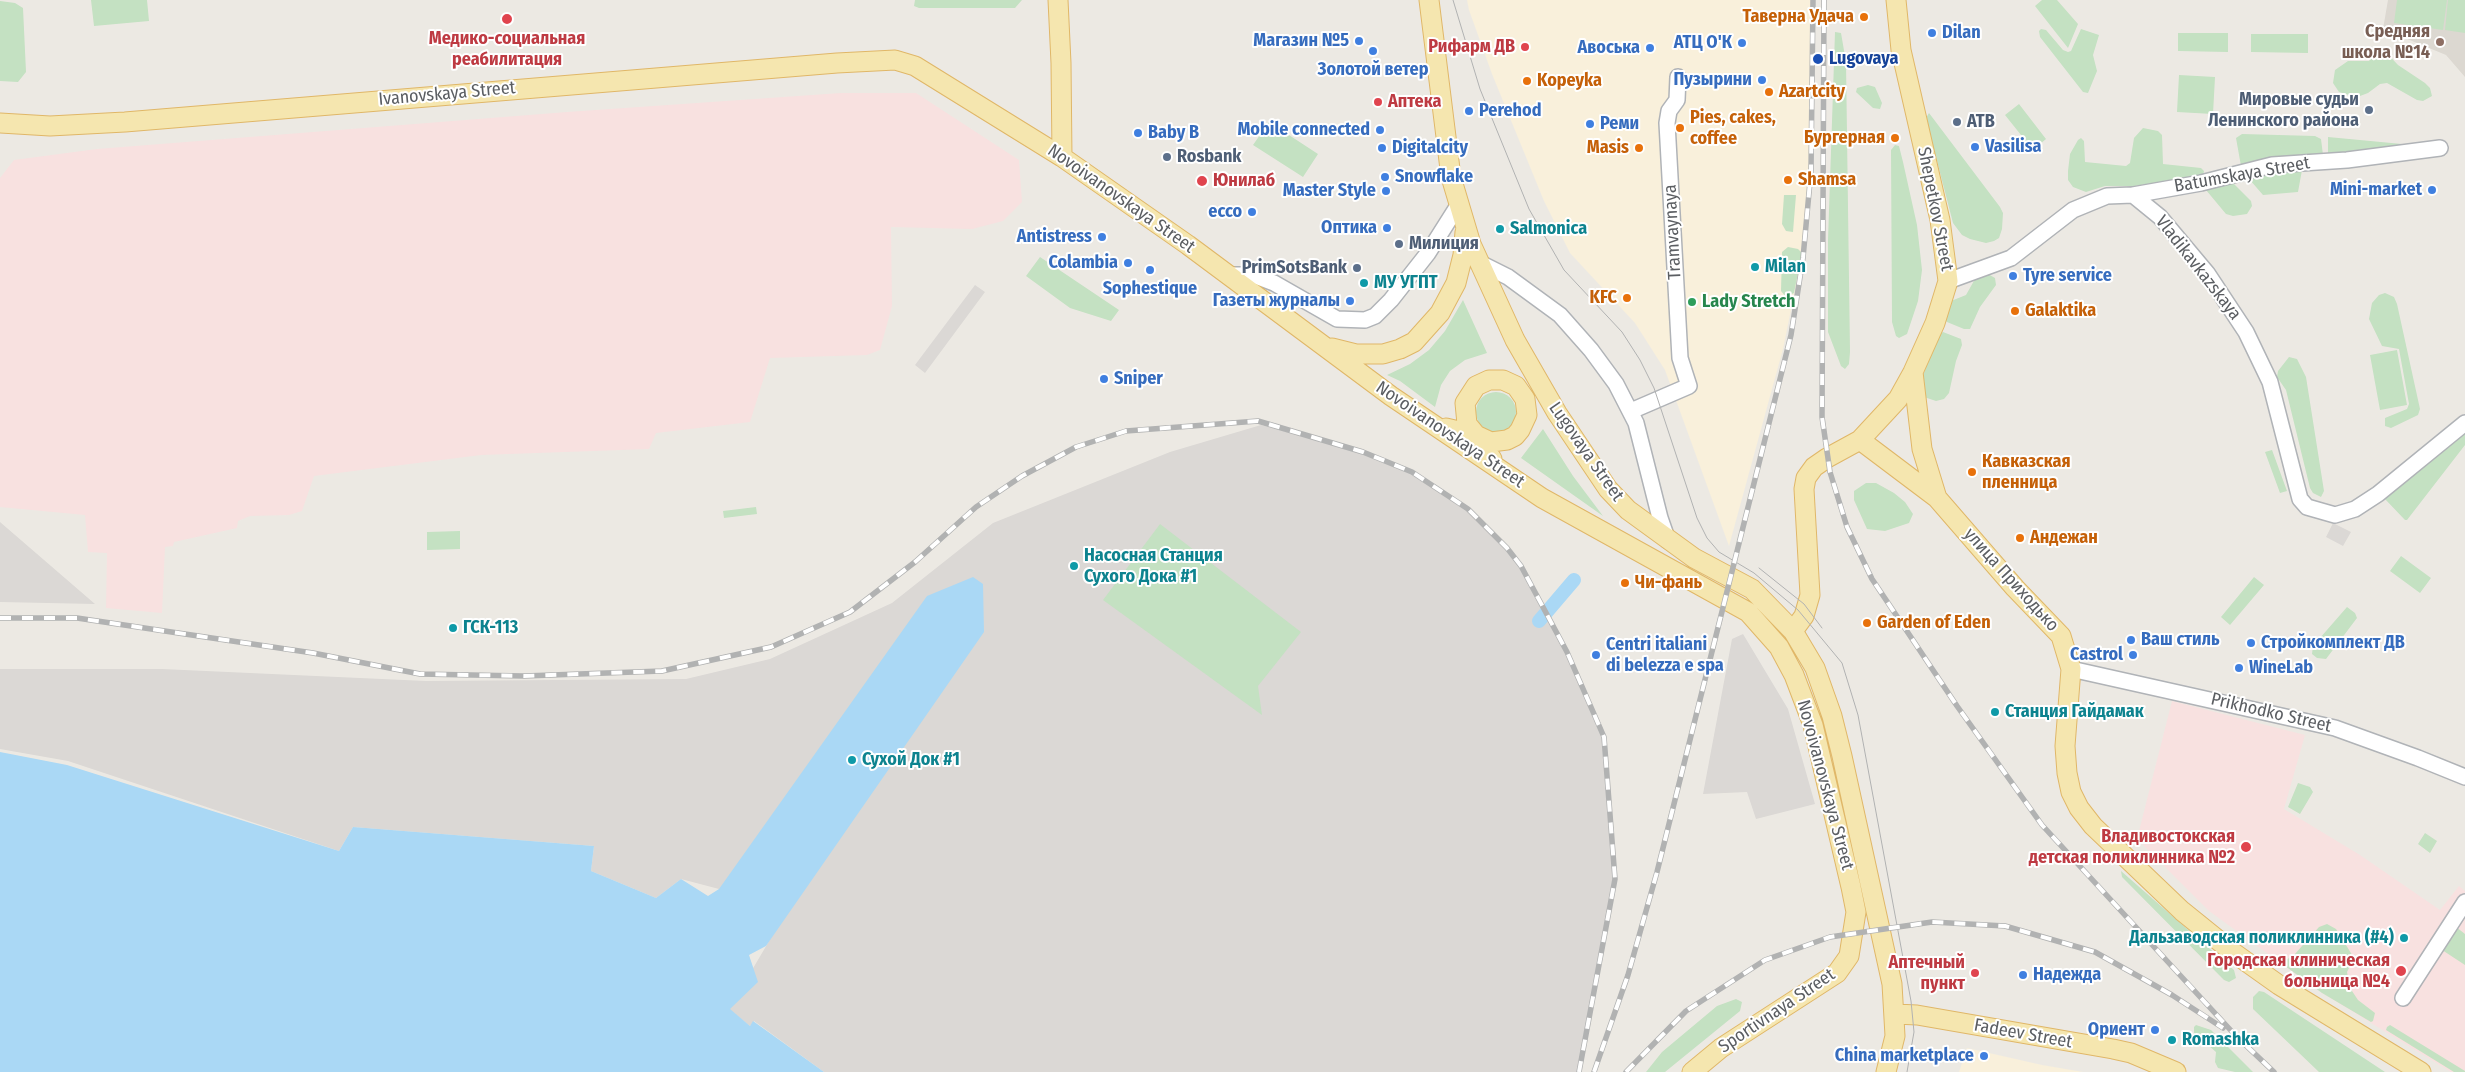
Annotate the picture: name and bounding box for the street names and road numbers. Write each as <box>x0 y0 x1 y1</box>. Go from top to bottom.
street label: Ivanovskaya Street <box>378 77 516 111</box>
street label: Novoivanovskaya Street <box>1043 140 1199 258</box>
street label: Shepetkov Street <box>1912 145 1958 273</box>
street label: Batumskaya Street <box>2173 152 2311 198</box>
street label: Tramvaynaya <box>1660 184 1686 280</box>
street label: Vladikavkazskaya <box>2151 212 2245 324</box>
street label: Novoivanovskaya Street <box>1371 377 1529 493</box>
street label: Lugovaya Street <box>1544 398 1628 506</box>
street label: улица Приходько <box>1959 524 2063 636</box>
street label: Prikhodko Street <box>2209 689 2333 737</box>
street label: Novoivanovskaya Street <box>1792 698 1858 872</box>
street label: Sportivnaya Street <box>1715 964 1839 1058</box>
street label: Fadeev Street <box>1972 1015 2074 1053</box>

